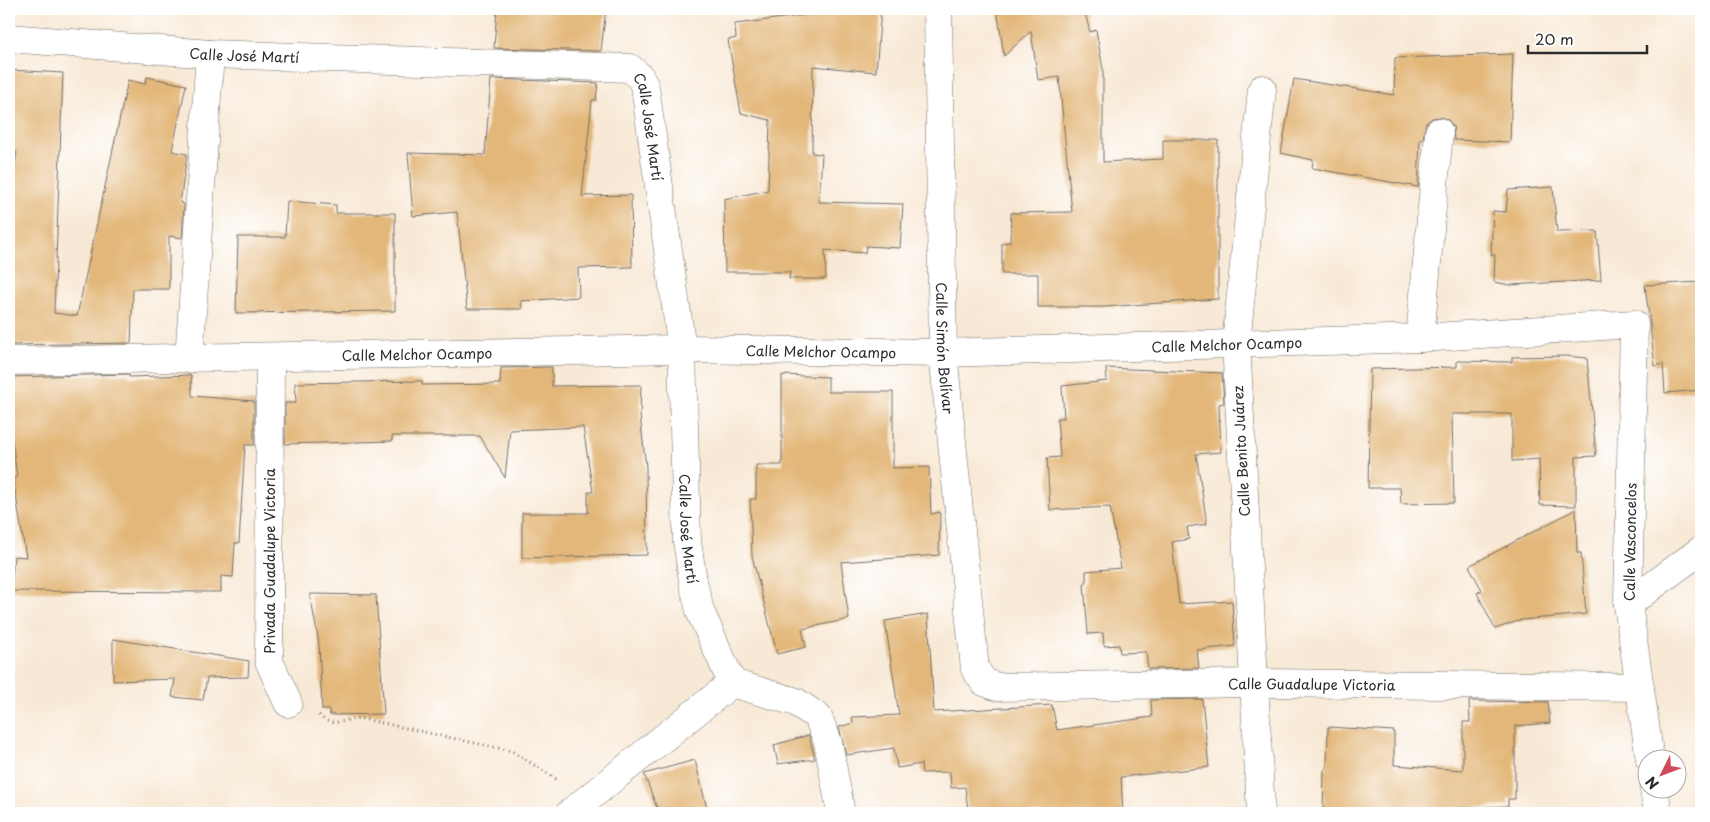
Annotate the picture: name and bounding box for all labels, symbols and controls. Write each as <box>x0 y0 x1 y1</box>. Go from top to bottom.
scale bar <box>1528 22 1646 54</box>
text: 20 m <box>1535 27 1574 50</box>
street label: Calle José Martí <box>189 42 300 67</box>
street label: Calle José Martí <box>629 69 669 182</box>
street label: Calle Simón Bolívar <box>931 282 960 415</box>
street label: Calle Melchor Ocampo <box>1151 331 1303 357</box>
street label: Calle Melchor Ocampo <box>745 339 897 363</box>
street label: Calle Melchor Ocampo <box>341 342 493 366</box>
street label: Calle Benito Juárez <box>1227 385 1255 517</box>
street label: Privada Guadalupe Victoria <box>259 468 280 654</box>
street label: Calle José Martí <box>675 474 704 586</box>
street label: Calle Vasconcelos <box>1618 483 1642 601</box>
street label: Calle Guadalupe Victoria <box>1228 672 1396 695</box>
north arrow <box>1638 750 1688 800</box>
text: N <box>1640 772 1663 794</box>

